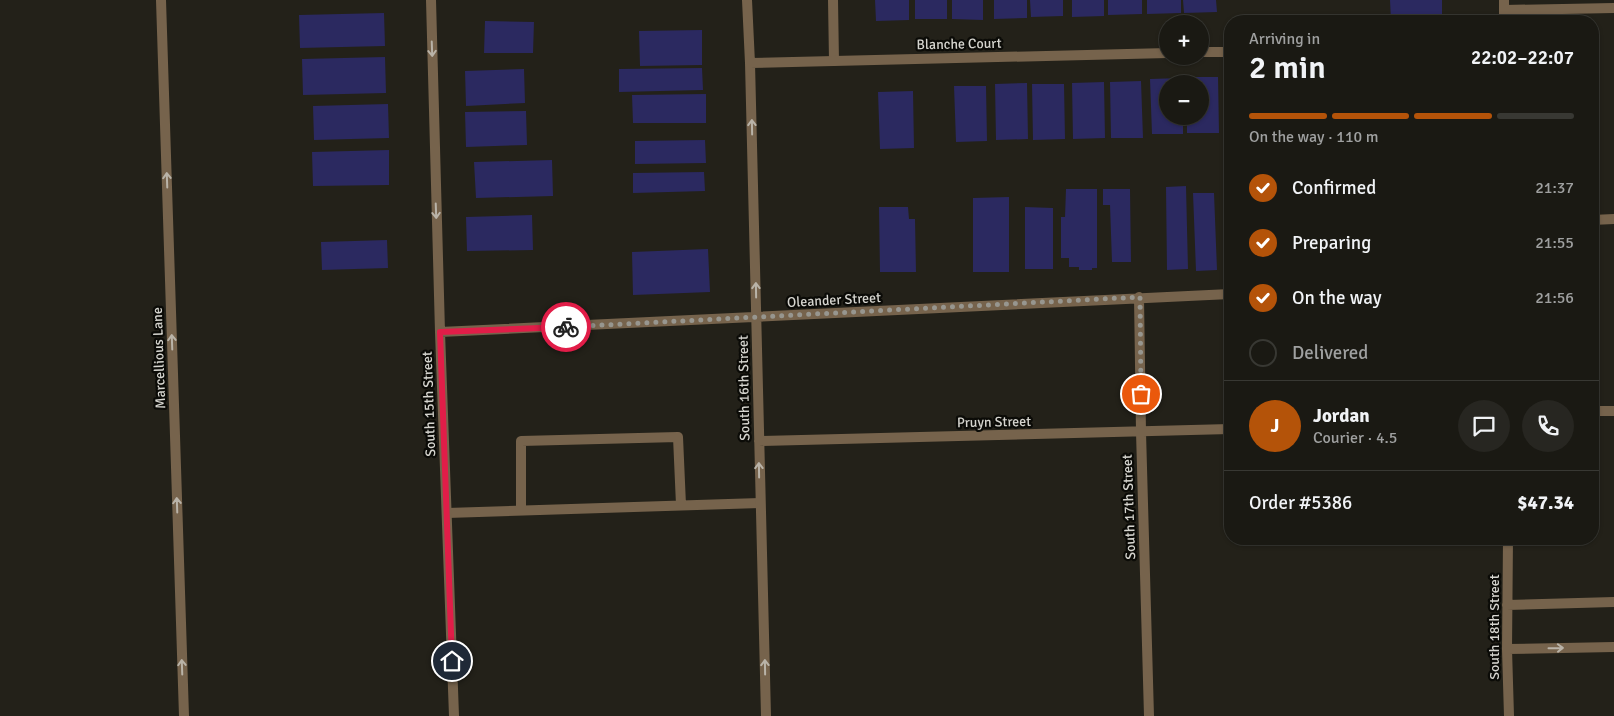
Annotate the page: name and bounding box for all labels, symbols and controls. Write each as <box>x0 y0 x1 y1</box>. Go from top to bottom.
map controls <box>1159 15 1209 125</box>
button: + <box>1159 15 1209 65</box>
text: Arriving in <box>1249 29 1320 49</box>
street label: Blanche Court <box>916 35 1002 53</box>
one-way arrow <box>427 40 437 56</box>
text: 22:02–22:07 <box>1471 46 1574 70</box>
text: 2 min <box>1249 48 1326 87</box>
button: − <box>1159 75 1209 125</box>
one-way arrow <box>747 120 757 136</box>
text: On the way · 110 m <box>1249 127 1379 147</box>
one-way arrow <box>162 172 171 188</box>
icon: check <box>1249 174 1277 202</box>
text: Confirmed <box>1292 176 1376 200</box>
text: 21:37 <box>1535 178 1574 198</box>
one-way arrow <box>432 203 441 219</box>
icon: check <box>1249 229 1277 257</box>
text: Preparing <box>1292 231 1371 255</box>
text: 21:55 <box>1535 233 1574 253</box>
one-way arrow <box>751 282 761 298</box>
icon: check <box>1249 284 1277 312</box>
text: On the way <box>1292 286 1382 310</box>
text: 21:56 <box>1535 288 1574 308</box>
street label: Oleander Street <box>787 289 882 311</box>
courier <box>541 302 591 352</box>
street label: Marcellious Lane <box>149 307 169 409</box>
icon: bike <box>552 313 580 341</box>
one-way arrow <box>167 335 177 351</box>
street label: South 16th Street <box>735 335 753 441</box>
text: Delivered <box>1292 341 1368 365</box>
street label: South 15th Street <box>419 351 439 457</box>
pin <box>1120 373 1162 415</box>
icon: bag <box>1127 380 1155 408</box>
button: chat <box>1458 400 1510 452</box>
button: phone <box>1522 400 1574 452</box>
text: Jordan <box>1313 404 1370 428</box>
street label: Pruyn Street <box>957 413 1031 431</box>
text: J <box>1271 414 1279 438</box>
text: Courier · 4.5 <box>1313 428 1397 448</box>
street label: South 17th Street <box>1119 454 1139 560</box>
one-way arrow <box>755 462 764 478</box>
text: Order #5386 <box>1249 491 1352 515</box>
text: $47.34 <box>1517 491 1574 515</box>
one-way arrow <box>172 497 182 514</box>
street label: South 18th Street <box>1486 574 1503 680</box>
pin <box>431 640 473 682</box>
one-way arrow <box>1547 643 1563 653</box>
icon: home <box>438 647 466 675</box>
one-way arrow <box>177 660 187 676</box>
one-way arrow <box>760 660 769 676</box>

